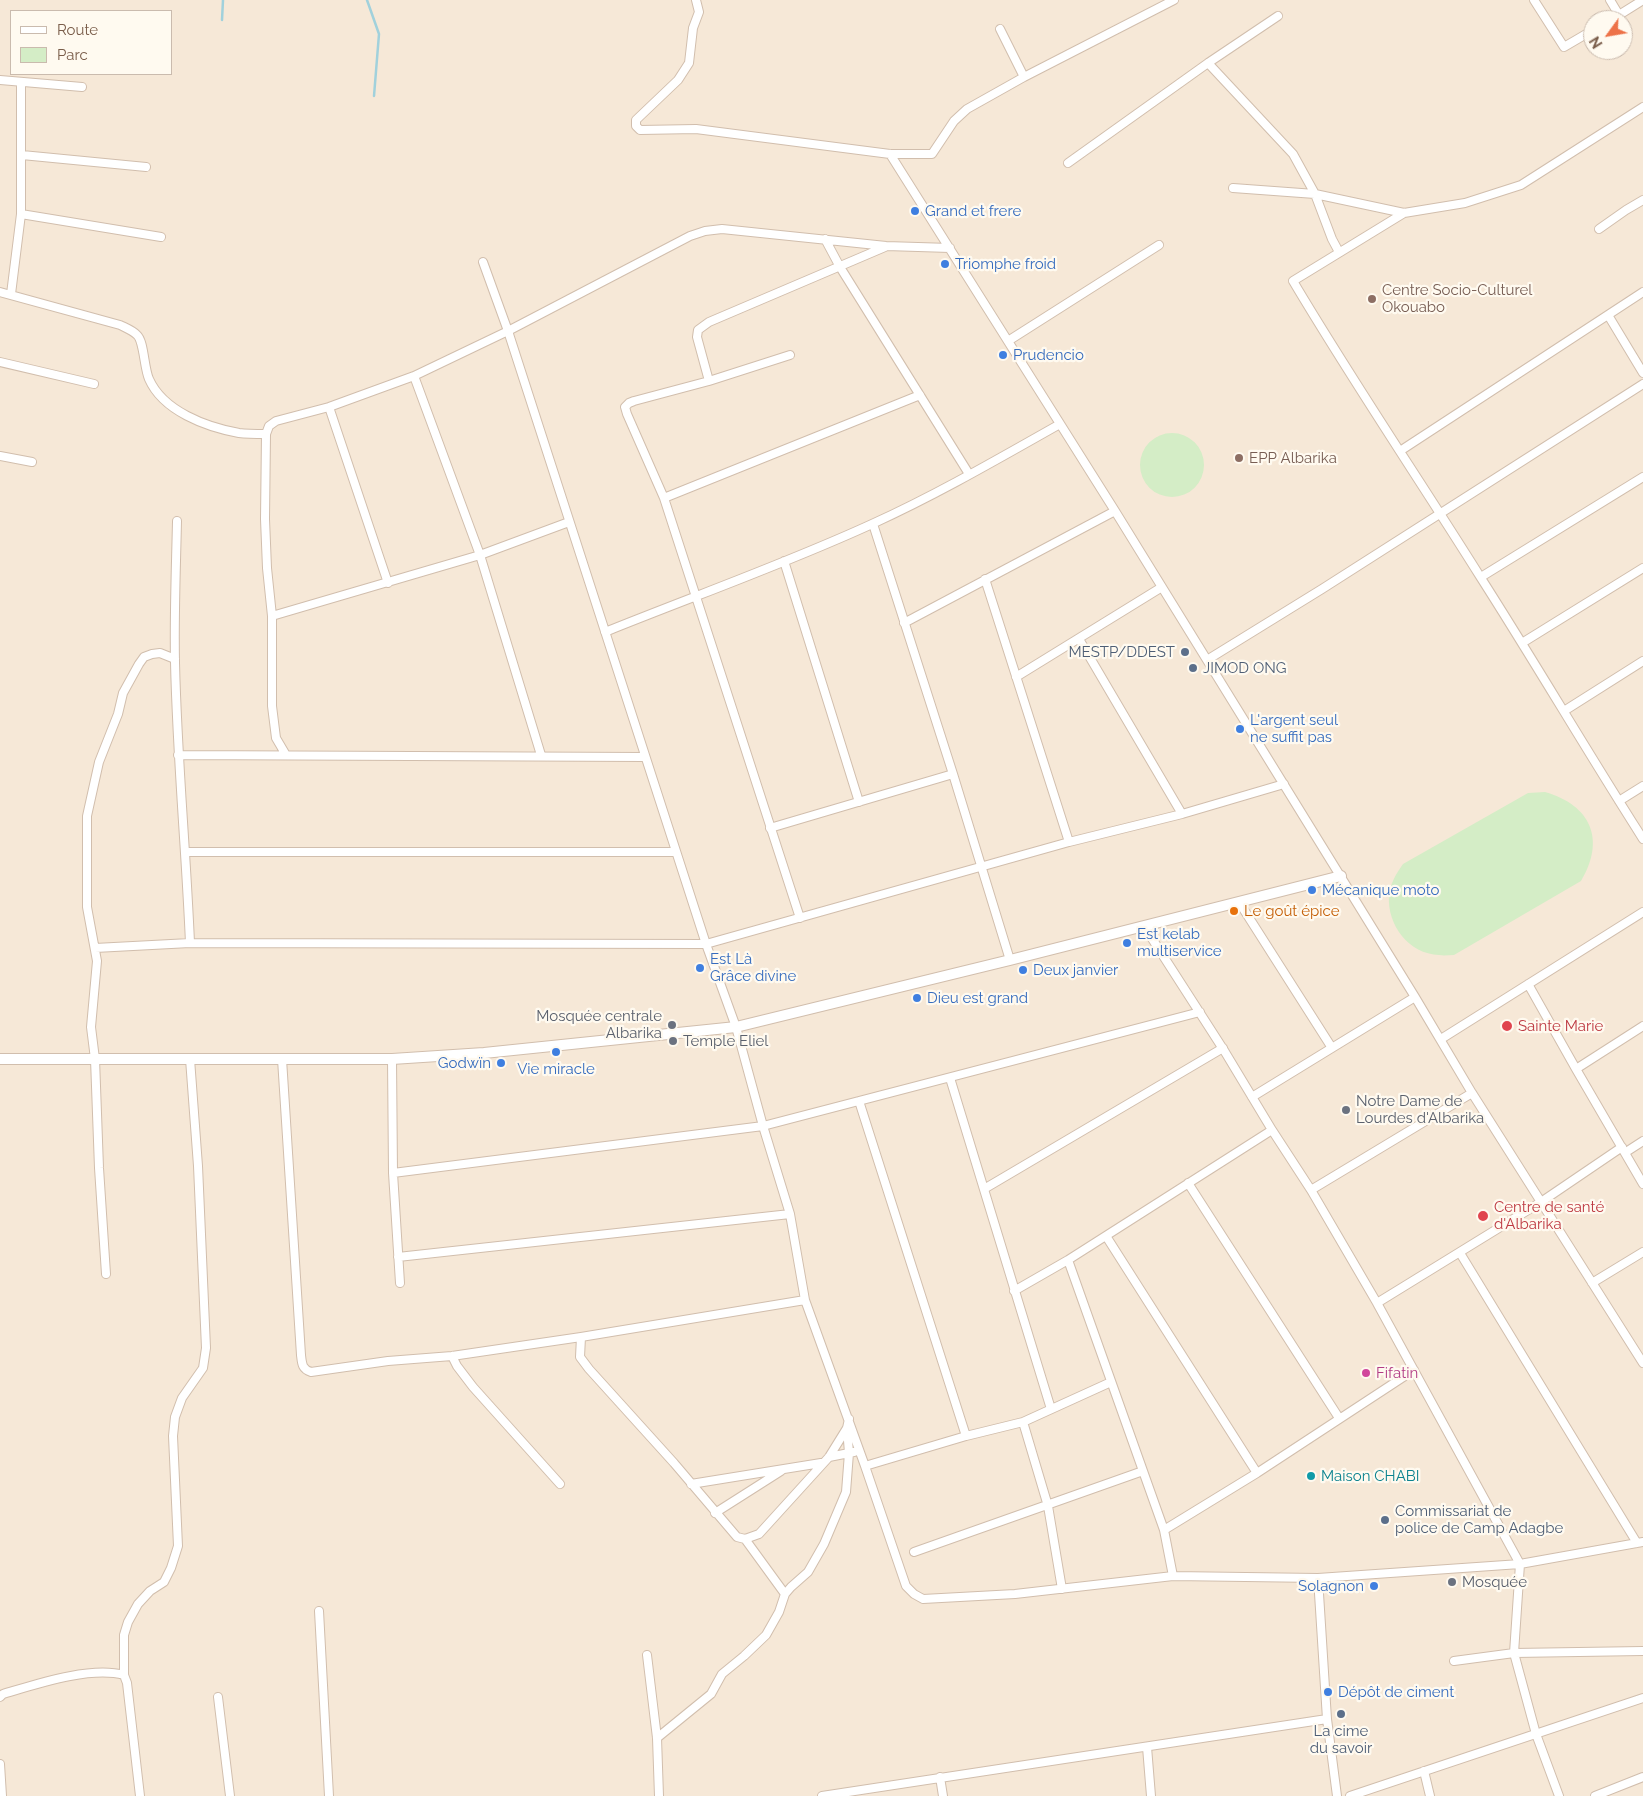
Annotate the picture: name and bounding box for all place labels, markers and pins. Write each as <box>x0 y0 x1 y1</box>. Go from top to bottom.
place label: Grand et frere <box>925 202 1021 220</box>
marker: Grand et frere <box>909 205 921 217</box>
place label: Triomphe froid <box>955 255 1056 273</box>
marker: Triomphe froid <box>939 258 951 270</box>
place label: Centre Socio-Culturel Okouabo <box>1382 281 1532 316</box>
marker: Centre Socio-Culturel Okouabo <box>1366 293 1378 305</box>
place label: Prudencio <box>1013 346 1084 364</box>
marker: Prudencio <box>997 349 1009 361</box>
place label: EPP Albarika <box>1249 449 1337 467</box>
marker: EPP Albarika <box>1233 452 1245 464</box>
place label: MESTP/DDEST <box>1068 643 1175 661</box>
marker: MESTP/DDEST <box>1179 646 1191 658</box>
place label: JIMOD ONG <box>1203 659 1286 677</box>
marker: JIMOD ONG <box>1187 662 1199 674</box>
place label: L'argent seul ne suffit pas <box>1250 711 1338 746</box>
marker: L'argent seul ne suffit pas <box>1234 723 1246 735</box>
place label: Mécanique moto <box>1322 881 1439 899</box>
marker: Mécanique moto <box>1306 884 1318 896</box>
place label: Le goût épice <box>1244 902 1339 920</box>
marker: Le goût épice <box>1228 905 1240 917</box>
place label: Est kelab multiservice <box>1137 925 1222 960</box>
marker: Est kelab multiservice <box>1121 937 1133 949</box>
place label: Est Là Grâce divine <box>710 950 796 985</box>
place label: Deux janvier <box>1033 961 1118 979</box>
marker: Est Là Grâce divine <box>694 962 706 974</box>
marker: Deux janvier <box>1017 964 1029 976</box>
place label: Dieu est grand <box>927 989 1028 1007</box>
marker: Dieu est grand <box>911 992 923 1004</box>
place label: Mosquée centrale Albarika <box>536 1007 662 1042</box>
place label: Sainte Marie <box>1518 1017 1603 1035</box>
marker: Mosquée centrale Albarika <box>666 1019 678 1031</box>
marker: Sainte Marie <box>1500 1019 1514 1033</box>
place label: Temple Eliel <box>683 1032 768 1050</box>
marker: Temple Eliel <box>667 1035 679 1047</box>
marker: Vie miracle <box>550 1046 562 1058</box>
place label: Godwïn <box>438 1054 491 1072</box>
marker: Godwïn <box>495 1057 507 1069</box>
place label: Vie miracle <box>517 1060 595 1078</box>
place label: Notre Dame de Lourdes d'Albarika <box>1356 1092 1484 1127</box>
marker: Notre Dame de Lourdes d'Albarika <box>1340 1104 1352 1116</box>
place label: Centre de santé d'Albarika <box>1494 1198 1604 1233</box>
marker: Centre de santé d'Albarika <box>1476 1209 1490 1223</box>
place label: Fifatin <box>1376 1364 1418 1382</box>
marker: Fifatin <box>1360 1367 1372 1379</box>
place label: Maison CHABI <box>1321 1467 1419 1485</box>
marker: Maison CHABI <box>1305 1470 1317 1482</box>
place label: Commissariat de police de Camp Adagbe <box>1395 1502 1563 1537</box>
marker: Commissariat de police de Camp Adagbe <box>1379 1514 1391 1526</box>
place label: Mosquée <box>1462 1573 1527 1591</box>
marker: Mosquée <box>1446 1576 1458 1588</box>
place label: Solagnon <box>1298 1577 1364 1595</box>
marker: Solagnon <box>1368 1580 1380 1592</box>
place label: Dépôt de ciment <box>1338 1683 1454 1701</box>
marker: Dépôt de ciment <box>1322 1686 1334 1698</box>
marker: La cime du savoir <box>1335 1708 1347 1720</box>
place label: La cime du savoir <box>1310 1722 1372 1757</box>

